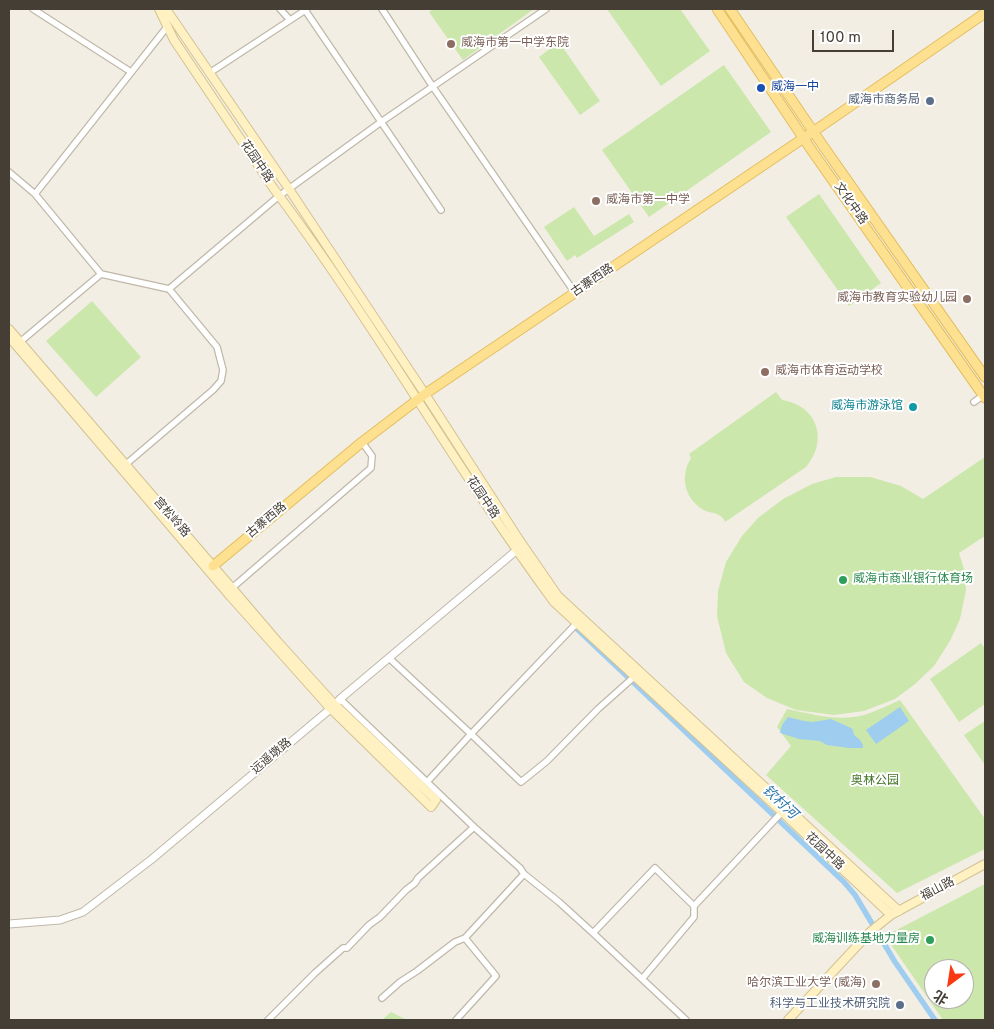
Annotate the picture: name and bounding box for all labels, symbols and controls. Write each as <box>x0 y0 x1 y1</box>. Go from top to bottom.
scale bar <box>814 20 896 52</box>
text: 100 m <box>820 29 861 48</box>
place label: 威海市第一中学东院 <box>461 37 569 51</box>
marker: 威海市第一中学东院 <box>445 38 457 50</box>
place label: 威海一中 <box>771 81 819 95</box>
marker: 威海一中 <box>755 82 767 94</box>
place label: 威海市商务局 <box>848 94 920 108</box>
marker: 威海市商务局 <box>924 95 936 107</box>
street label: 花园中路 <box>237 138 275 186</box>
street label: 文化中路 <box>830 180 870 228</box>
place label: 威海市第一中学 <box>606 194 690 208</box>
marker: 威海市第一中学 <box>590 195 602 207</box>
street label: 古寨西路 <box>569 262 617 300</box>
place label: 威海市教育实验幼儿园 <box>837 292 957 306</box>
marker: 威海市教育实验幼儿园 <box>961 293 973 305</box>
place label: 威海市体育运动学校 <box>775 365 883 379</box>
marker: 威海市体育运动学校 <box>759 366 771 378</box>
place label: 威海市游泳馆 <box>831 400 903 414</box>
marker: 威海市游泳馆 <box>907 401 919 413</box>
street label: 花园中路 <box>463 474 501 522</box>
street label: 宫松岭路 <box>150 495 192 541</box>
street label: 古寨西路 <box>244 500 290 542</box>
place label: 威海市商业银行体育场 <box>853 573 973 587</box>
marker: 威海市商业银行体育场 <box>837 574 849 586</box>
street label: 远遥墩路 <box>249 736 295 778</box>
park label: 奥林公园 <box>851 775 899 789</box>
water label: 钦村河 <box>758 783 800 823</box>
street label: 花园中路 <box>802 830 846 874</box>
street label: 福山路 <box>919 875 957 905</box>
place label: 威海训练基地力量房 <box>812 933 920 947</box>
marker: 威海训练基地力量房 <box>924 934 936 946</box>
north arrow <box>924 959 974 1009</box>
place label: 哈尔滨工业大学 (威海) <box>747 977 866 991</box>
marker: 哈尔滨工业大学 (威海) <box>870 978 882 990</box>
text: 北 <box>931 986 952 1007</box>
place label: 科学与工业技术研究院 <box>770 998 890 1012</box>
marker: 科学与工业技术研究院 <box>894 999 906 1011</box>

